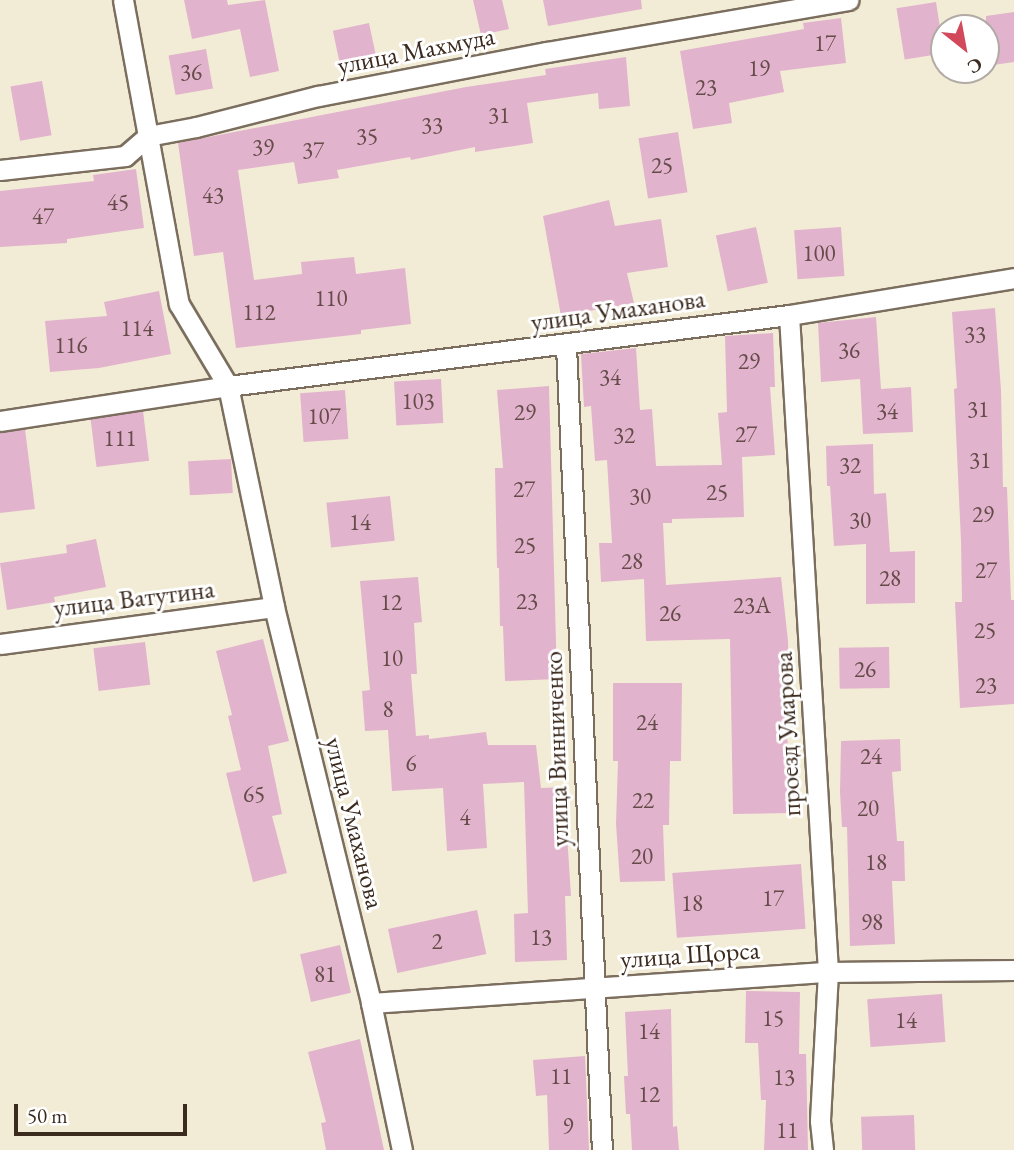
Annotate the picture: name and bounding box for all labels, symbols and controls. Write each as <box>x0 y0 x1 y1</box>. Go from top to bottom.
north arrow <box>930 14 1000 84</box>
street label: улица Махмуда <box>335 20 497 82</box>
house number: 17 <box>814 29 836 57</box>
text: С <box>963 52 987 80</box>
house number: 19 <box>748 54 770 82</box>
house number: 36 <box>180 58 202 86</box>
house number: 23 <box>695 73 717 101</box>
house number: 31 <box>488 101 510 129</box>
house number: 33 <box>421 111 443 139</box>
house number: 35 <box>356 122 378 150</box>
house number: 39 <box>252 133 274 161</box>
house number: 37 <box>302 136 324 164</box>
house number: 25 <box>651 151 673 179</box>
house number: 43 <box>202 181 224 209</box>
house number: 45 <box>107 188 129 216</box>
house number: 47 <box>32 202 54 230</box>
house number: 100 <box>802 239 836 267</box>
street label: улица Умаханова <box>529 283 707 339</box>
house number: 110 <box>314 284 348 312</box>
house number: 112 <box>242 298 276 326</box>
house number: 114 <box>120 314 154 342</box>
house number: 33 <box>964 320 986 348</box>
house number: 116 <box>54 331 88 359</box>
house number: 36 <box>838 336 860 364</box>
house number: 29 <box>738 347 760 375</box>
house number: 34 <box>599 363 621 391</box>
house number: 103 <box>401 387 435 415</box>
house number: 31 <box>967 395 989 423</box>
house number: 34 <box>876 397 898 425</box>
house number: 29 <box>514 398 536 426</box>
house number: 107 <box>307 402 341 430</box>
house number: 27 <box>735 420 757 448</box>
house number: 32 <box>613 421 635 449</box>
house number: 111 <box>103 424 137 452</box>
house number: 31 <box>969 446 991 474</box>
house number: 32 <box>839 451 861 479</box>
house number: 27 <box>513 475 535 503</box>
house number: 25 <box>706 478 728 506</box>
house number: 30 <box>629 482 651 510</box>
house number: 29 <box>972 500 994 528</box>
house number: 30 <box>849 506 871 534</box>
house number: 14 <box>349 508 371 536</box>
house number: 25 <box>514 531 536 559</box>
house number: 28 <box>621 547 643 575</box>
house number: 27 <box>975 556 997 584</box>
house number: 28 <box>879 564 901 592</box>
street label: улица Ватутина <box>52 574 216 624</box>
house number: 23 <box>516 587 538 615</box>
house number: 12 <box>380 588 402 616</box>
house number: 23А <box>733 591 771 619</box>
house number: 26 <box>659 599 681 627</box>
house number: 25 <box>974 616 996 644</box>
house number: 10 <box>381 644 403 672</box>
street label: улица Винниченко <box>538 651 576 847</box>
street label: проезд Умарова <box>768 651 808 817</box>
house number: 26 <box>854 655 876 683</box>
house number: 23 <box>975 671 997 699</box>
house number: 8 <box>382 695 394 723</box>
house number: 24 <box>636 708 658 736</box>
street label: улица Умаханова <box>318 734 390 912</box>
house number: 24 <box>860 742 882 770</box>
house number: 6 <box>405 749 417 777</box>
house number: 65 <box>243 780 265 808</box>
house number: 22 <box>632 786 654 814</box>
house number: 20 <box>857 794 879 822</box>
house number: 4 <box>459 803 471 831</box>
house number: 20 <box>631 842 653 870</box>
house number: 18 <box>865 848 887 876</box>
house number: 17 <box>762 884 784 912</box>
house number: 18 <box>681 889 703 917</box>
house number: 98 <box>861 908 883 936</box>
house number: 13 <box>530 923 552 951</box>
house number: 2 <box>431 927 443 955</box>
street label: улица Щорса <box>619 935 761 975</box>
house number: 81 <box>314 960 336 988</box>
house number: 15 <box>762 1004 784 1032</box>
house number: 14 <box>895 1006 917 1034</box>
house number: 14 <box>638 1017 660 1045</box>
house number: 11 <box>550 1062 572 1090</box>
house number: 13 <box>773 1063 795 1091</box>
house number: 12 <box>638 1080 660 1108</box>
scale bar <box>18 1090 191 1134</box>
text: 50 m <box>27 1102 68 1129</box>
house number: 9 <box>562 1112 574 1140</box>
house number: 11 <box>776 1116 798 1144</box>

